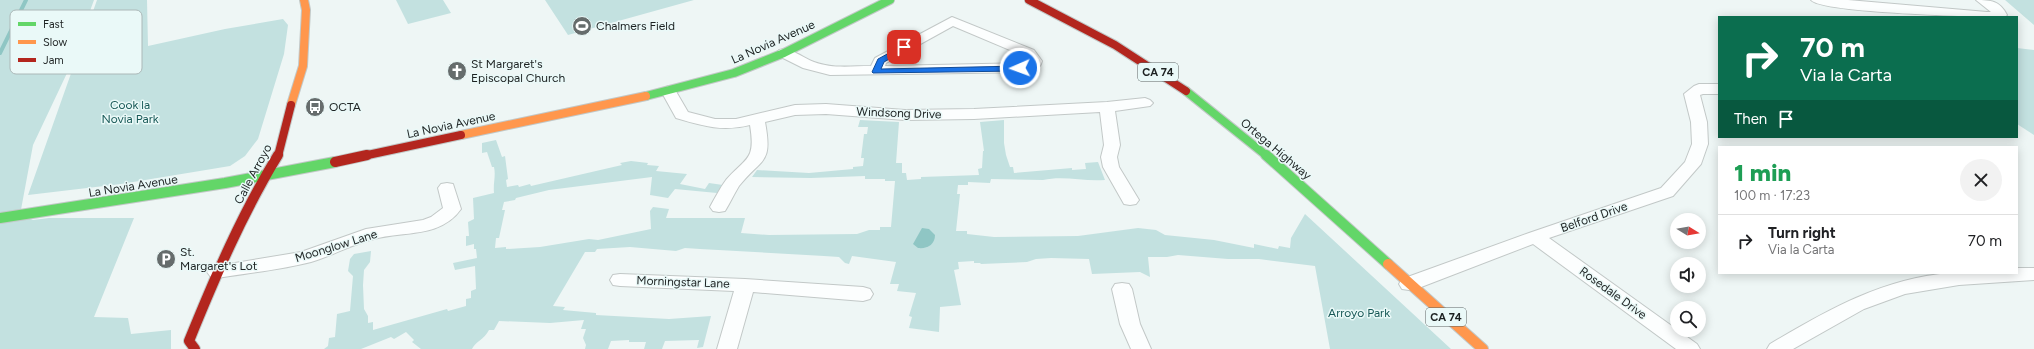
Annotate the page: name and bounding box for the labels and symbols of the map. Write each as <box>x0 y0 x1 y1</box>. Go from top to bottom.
legend <box>10 10 142 74</box>
sports icon: Chalmers Field <box>571 15 593 37</box>
street label: La Novia Avenue <box>729 17 817 67</box>
text: Fast <box>43 18 64 31</box>
place label: Chalmers Field <box>596 19 675 33</box>
pin <box>887 30 921 64</box>
text: Slow <box>43 36 67 49</box>
position arrow <box>999 47 1041 89</box>
text: Jam <box>43 54 64 67</box>
place label: St Margaret's Episcopal Church <box>471 57 565 85</box>
church icon: St Margaret's Episcopal Church <box>446 60 468 82</box>
road number: CA 74 <box>1138 63 1178 81</box>
bus stop icon: OCTA <box>304 96 326 118</box>
park label: Cook la Novia Park <box>101 98 159 126</box>
place label: OCTA <box>329 100 361 114</box>
street label: Windsong Drive <box>856 105 942 121</box>
street label: La Novia Avenue <box>405 109 497 141</box>
street label: Ortega Highway <box>1238 115 1315 183</box>
street label: Calle Arroyo <box>231 142 275 206</box>
street label: La Novia Avenue <box>87 172 179 200</box>
street label: Belford Drive <box>1559 199 1630 235</box>
north arrow <box>1670 213 1706 249</box>
street label: Moonglow Lane <box>293 227 379 265</box>
place label: St. Margaret's Lot <box>180 245 258 273</box>
parking icon: St. Margaret's Lot <box>155 248 177 270</box>
street label: Rosedale Drive <box>1577 264 1650 322</box>
street label: Morningstar Lane <box>636 273 730 291</box>
park label: Arroyo Park <box>1328 306 1390 320</box>
road number: CA 74 <box>1426 308 1466 326</box>

